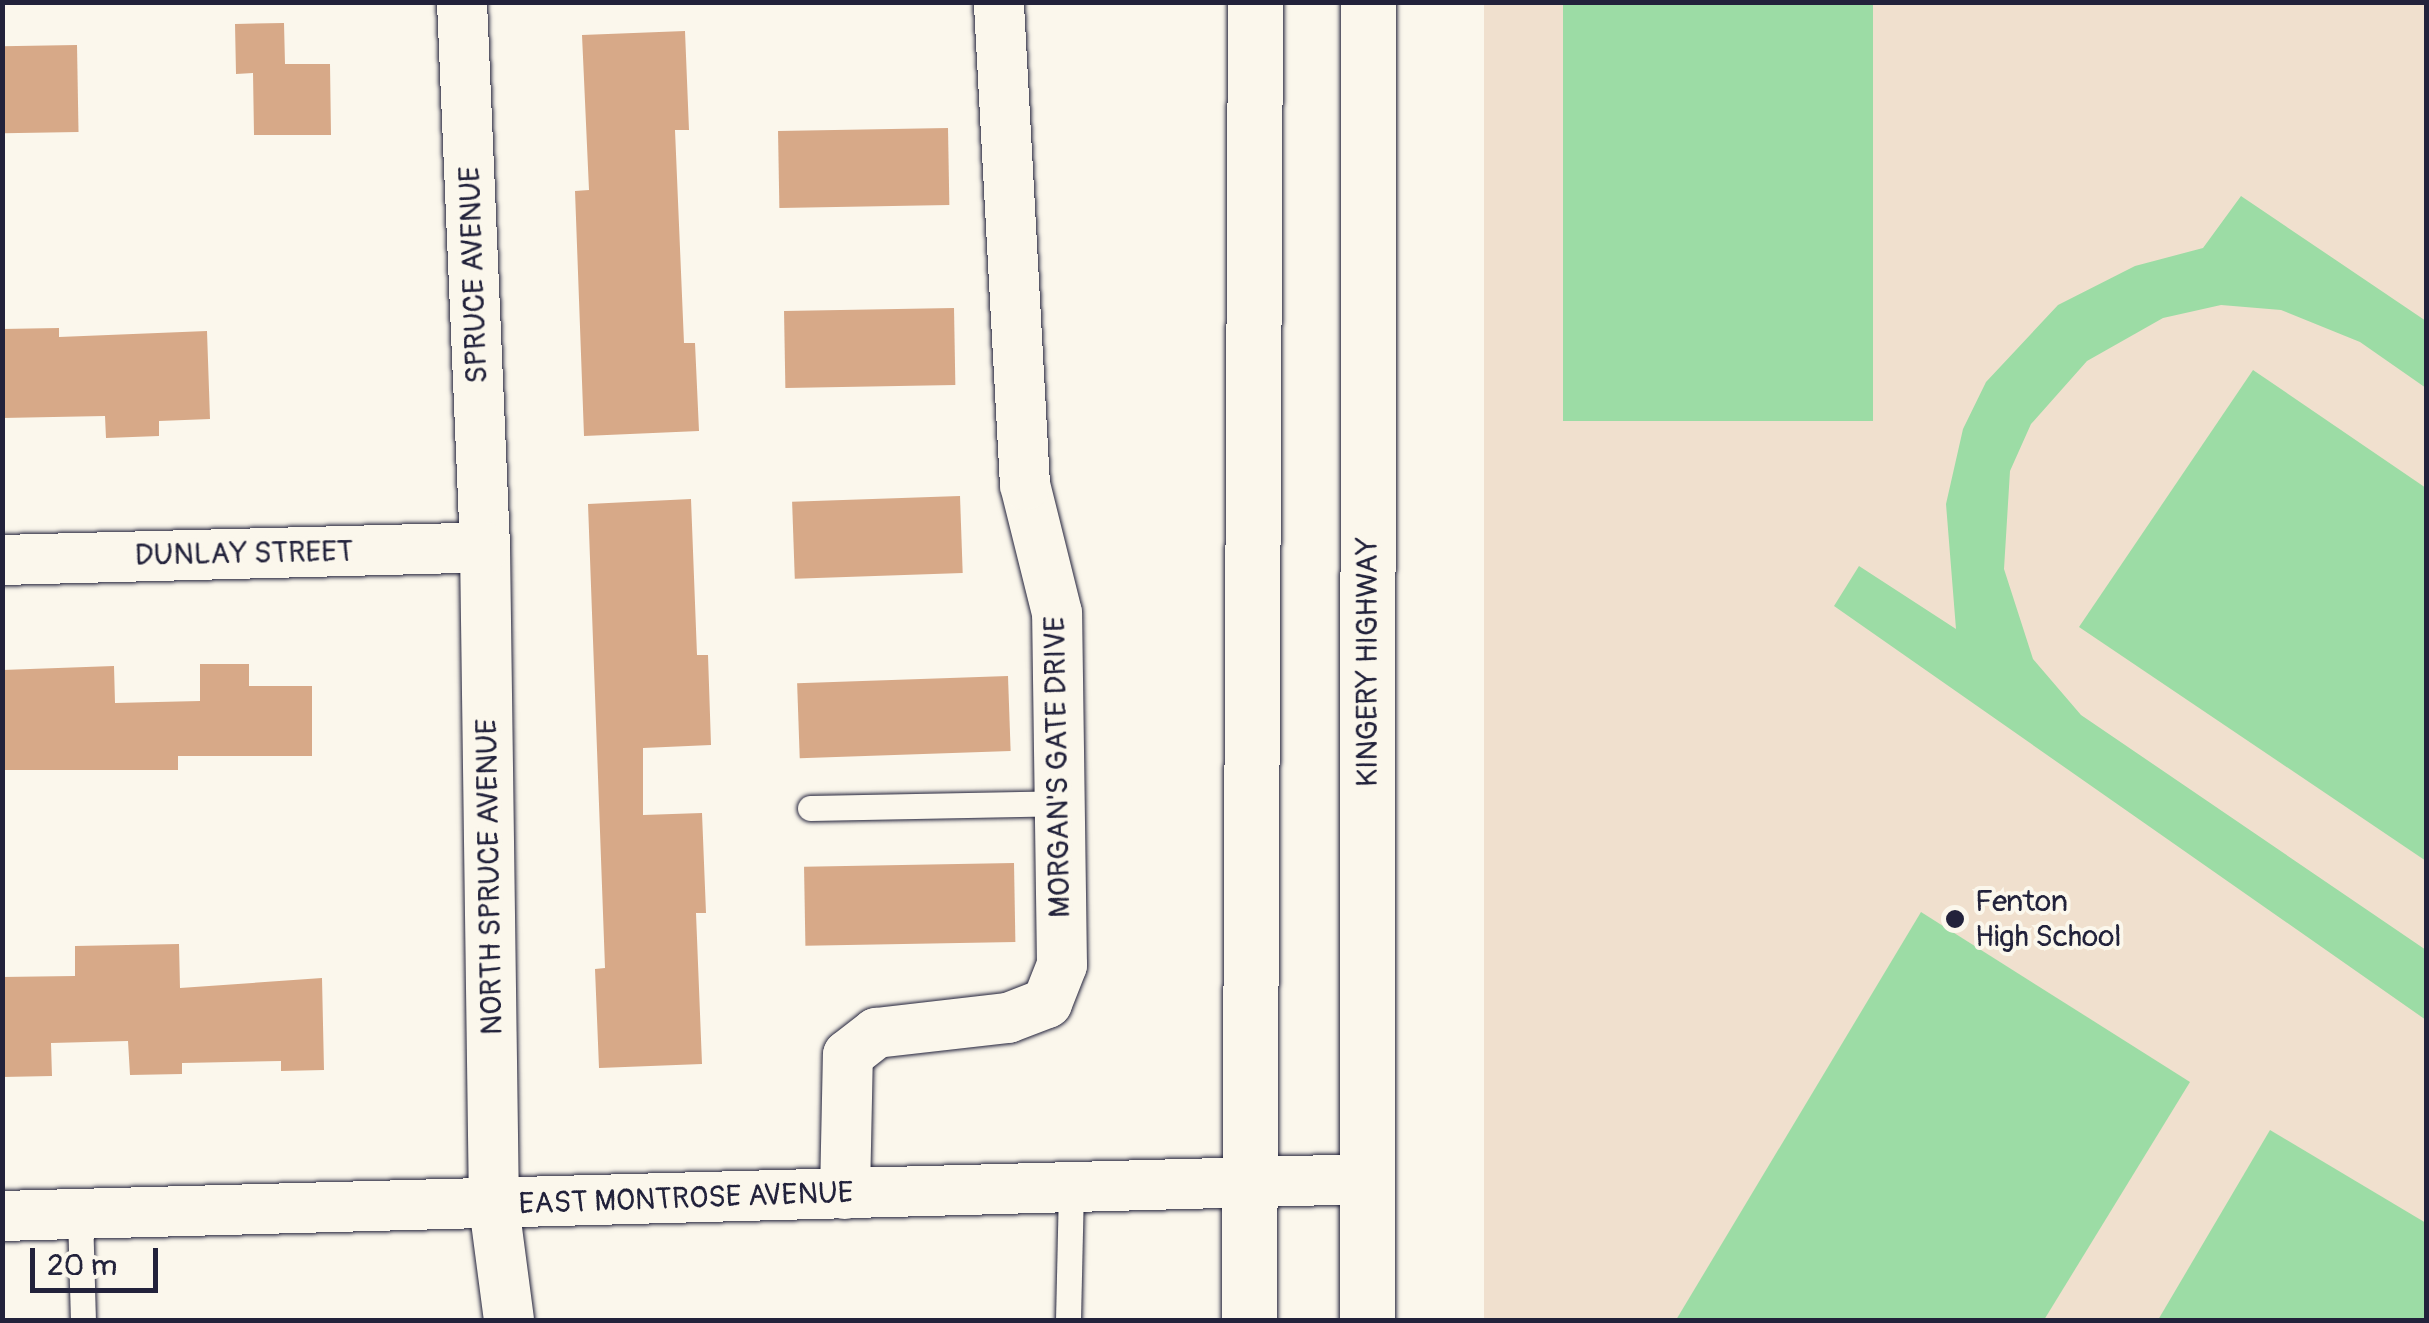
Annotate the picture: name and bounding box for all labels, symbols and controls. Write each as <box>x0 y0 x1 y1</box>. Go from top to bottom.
street label: SPRUCE AVENUE <box>452 166 496 384</box>
street label: DUNLAY STREET <box>134 534 354 574</box>
street label: KINGERY HIGHWAY <box>1350 537 1386 787</box>
street label: MORGAN'S GATE DRIVE <box>1037 616 1079 918</box>
street label: NORTH SPRUCE AVENUE <box>469 719 511 1035</box>
place label: Fenton High School <box>1975 884 2121 954</box>
marker: Fenton High School <box>1944 908 1966 930</box>
street label: EAST MONTROSE AVENUE <box>518 1175 854 1223</box>
scale bar <box>35 1228 162 1290</box>
text: 20 m <box>47 1247 117 1284</box>

